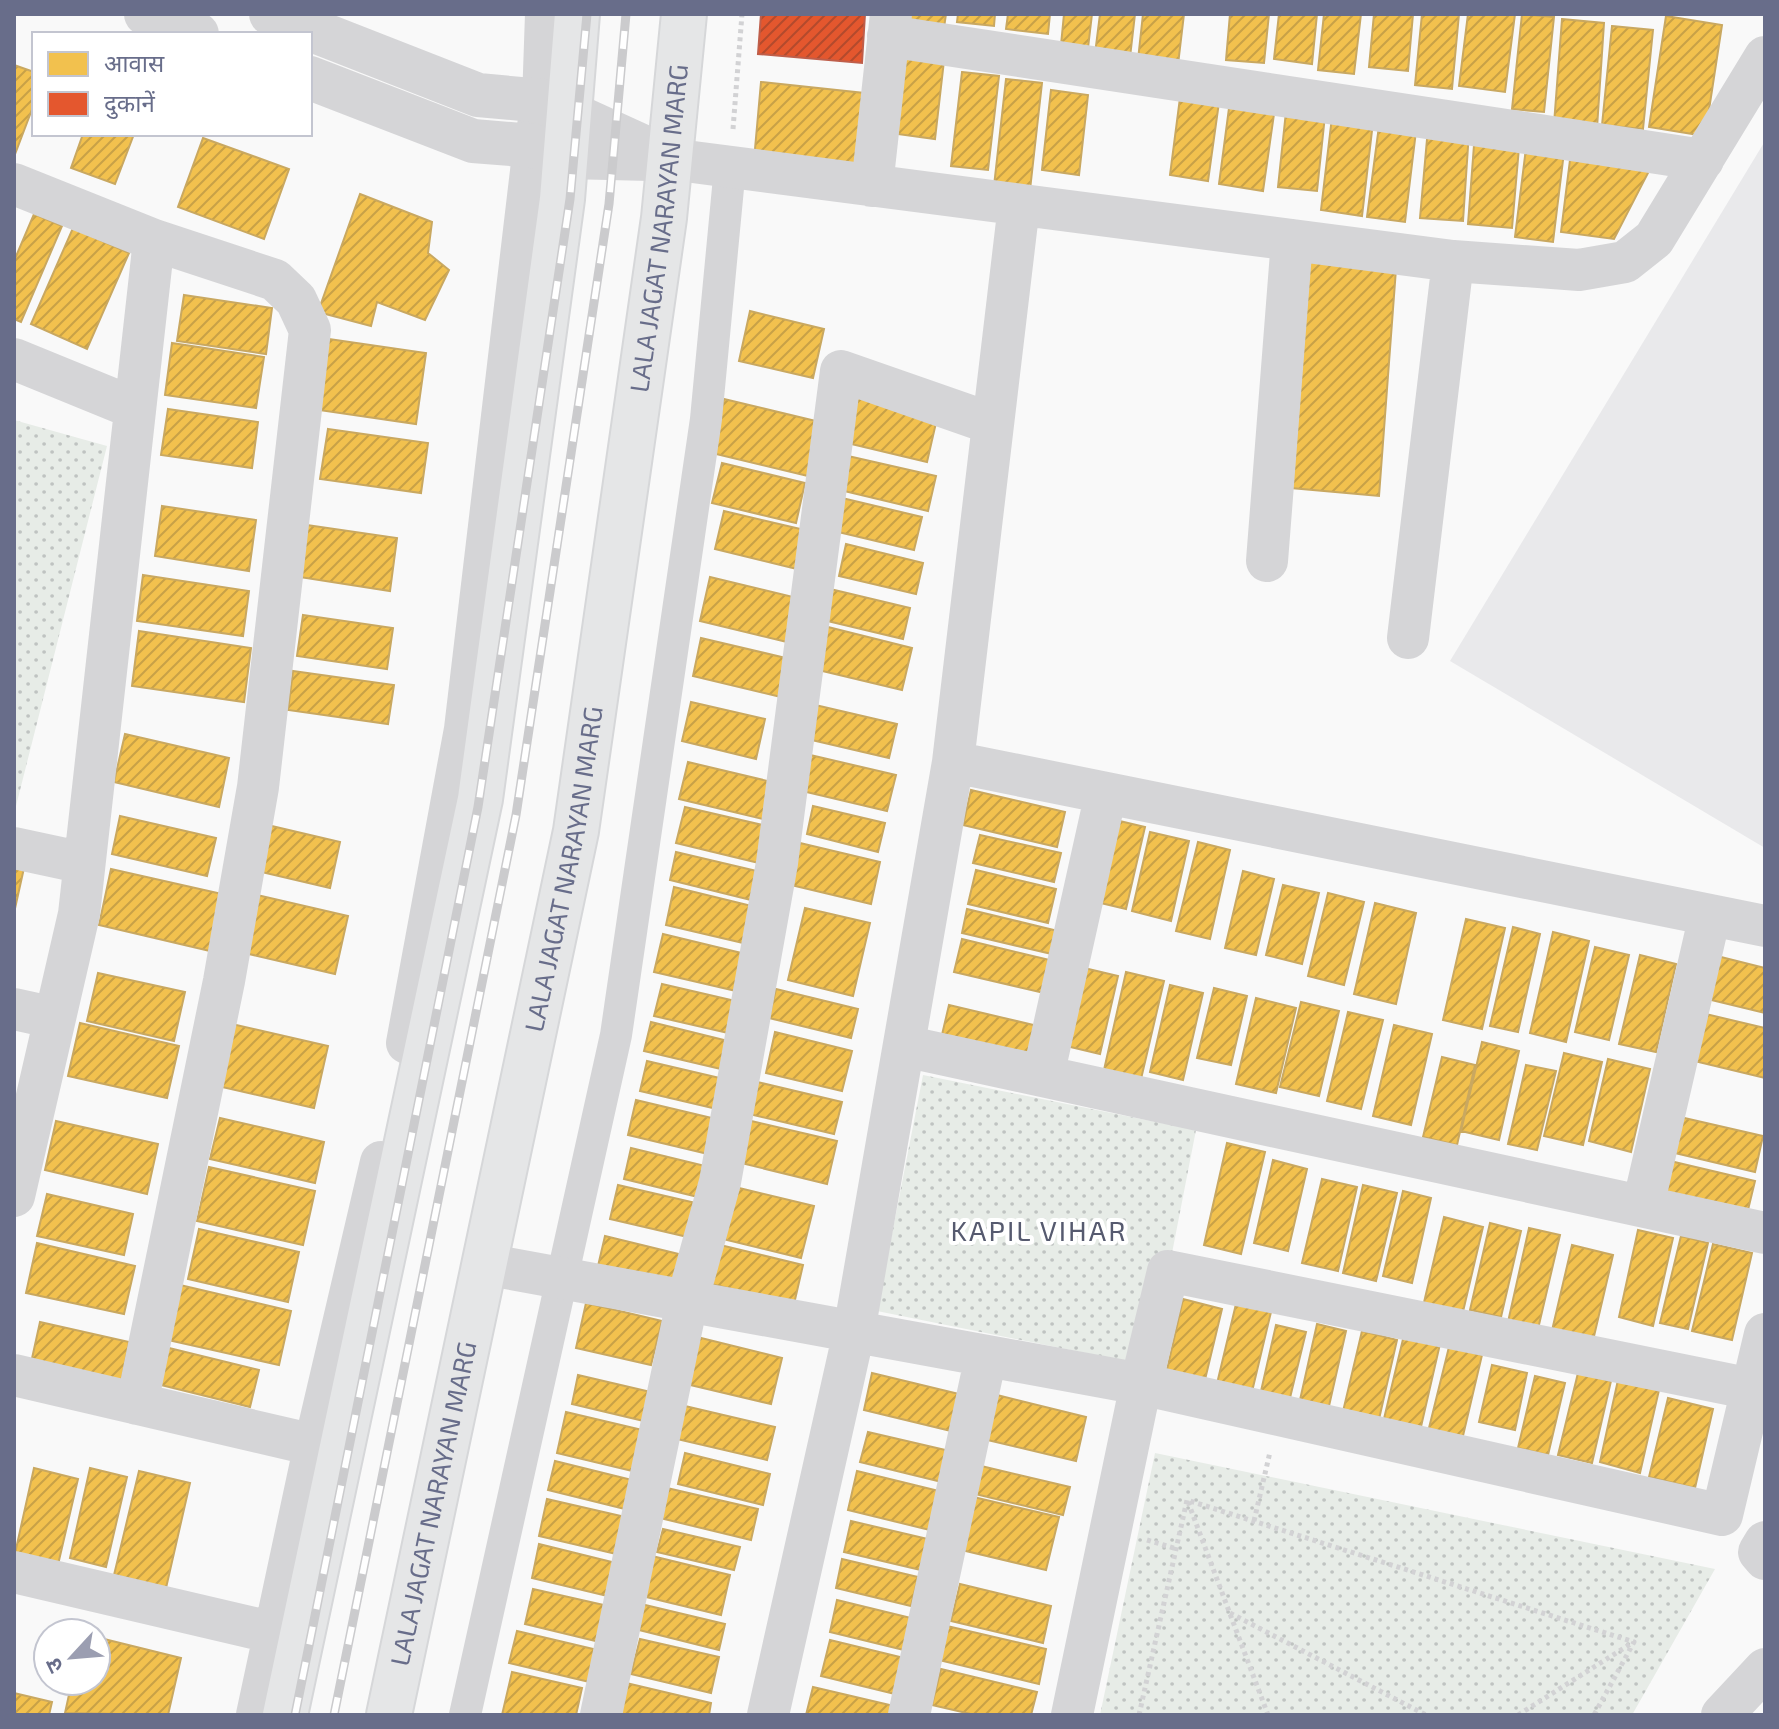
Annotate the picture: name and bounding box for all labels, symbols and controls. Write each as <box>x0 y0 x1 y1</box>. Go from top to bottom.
legend <box>32 32 312 136</box>
text: आवास <box>104 48 165 77</box>
street label: LALA JAGAT NARAYAN MARG <box>622 63 693 394</box>
text: दुकानें <box>104 88 155 119</box>
street label: LALA JAGAT NARAYAN MARG <box>517 704 608 1034</box>
district label: KAPIL VIHAR <box>951 1213 1127 1247</box>
street label: LALA JAGAT NARAYAN MARG <box>383 1338 482 1668</box>
north arrow <box>32 1617 112 1697</box>
text: उ <box>38 1654 68 1678</box>

